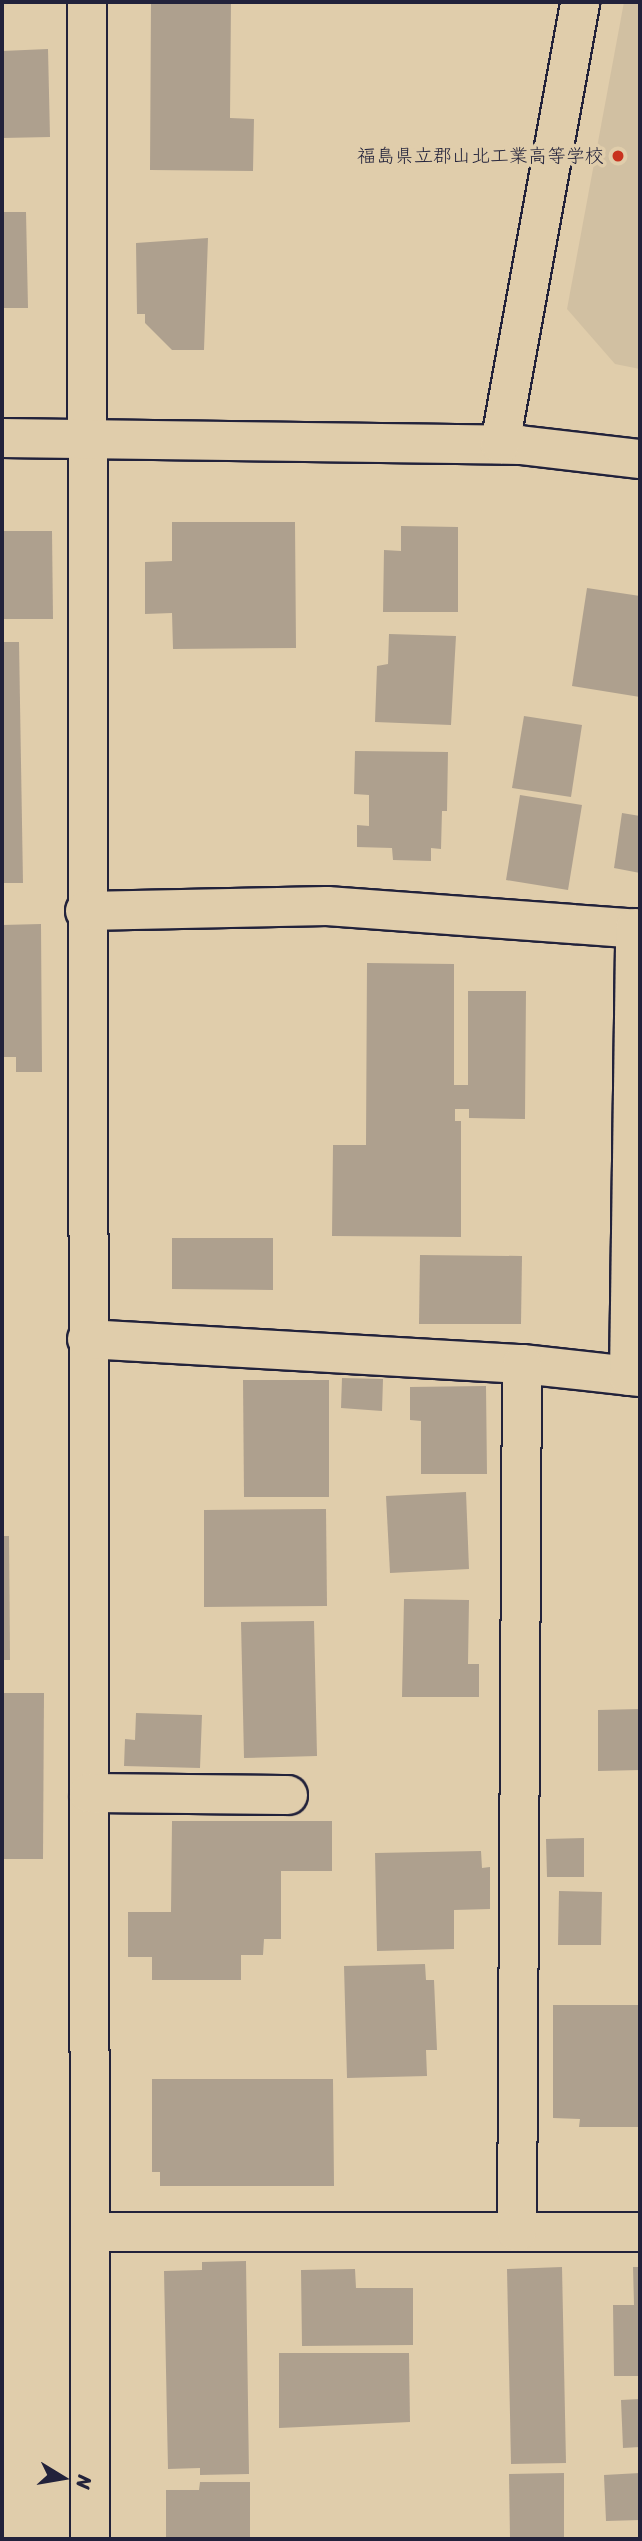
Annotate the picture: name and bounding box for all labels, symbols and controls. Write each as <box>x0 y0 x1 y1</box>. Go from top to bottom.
place label: 福島県立郡山北工業高等学校 <box>357 145 604 167</box>
marker: 福島県立郡山北工業高等学校 <box>610 148 626 164</box>
north arrow <box>28 2443 98 2513</box>
text: N <box>67 2472 102 2492</box>

